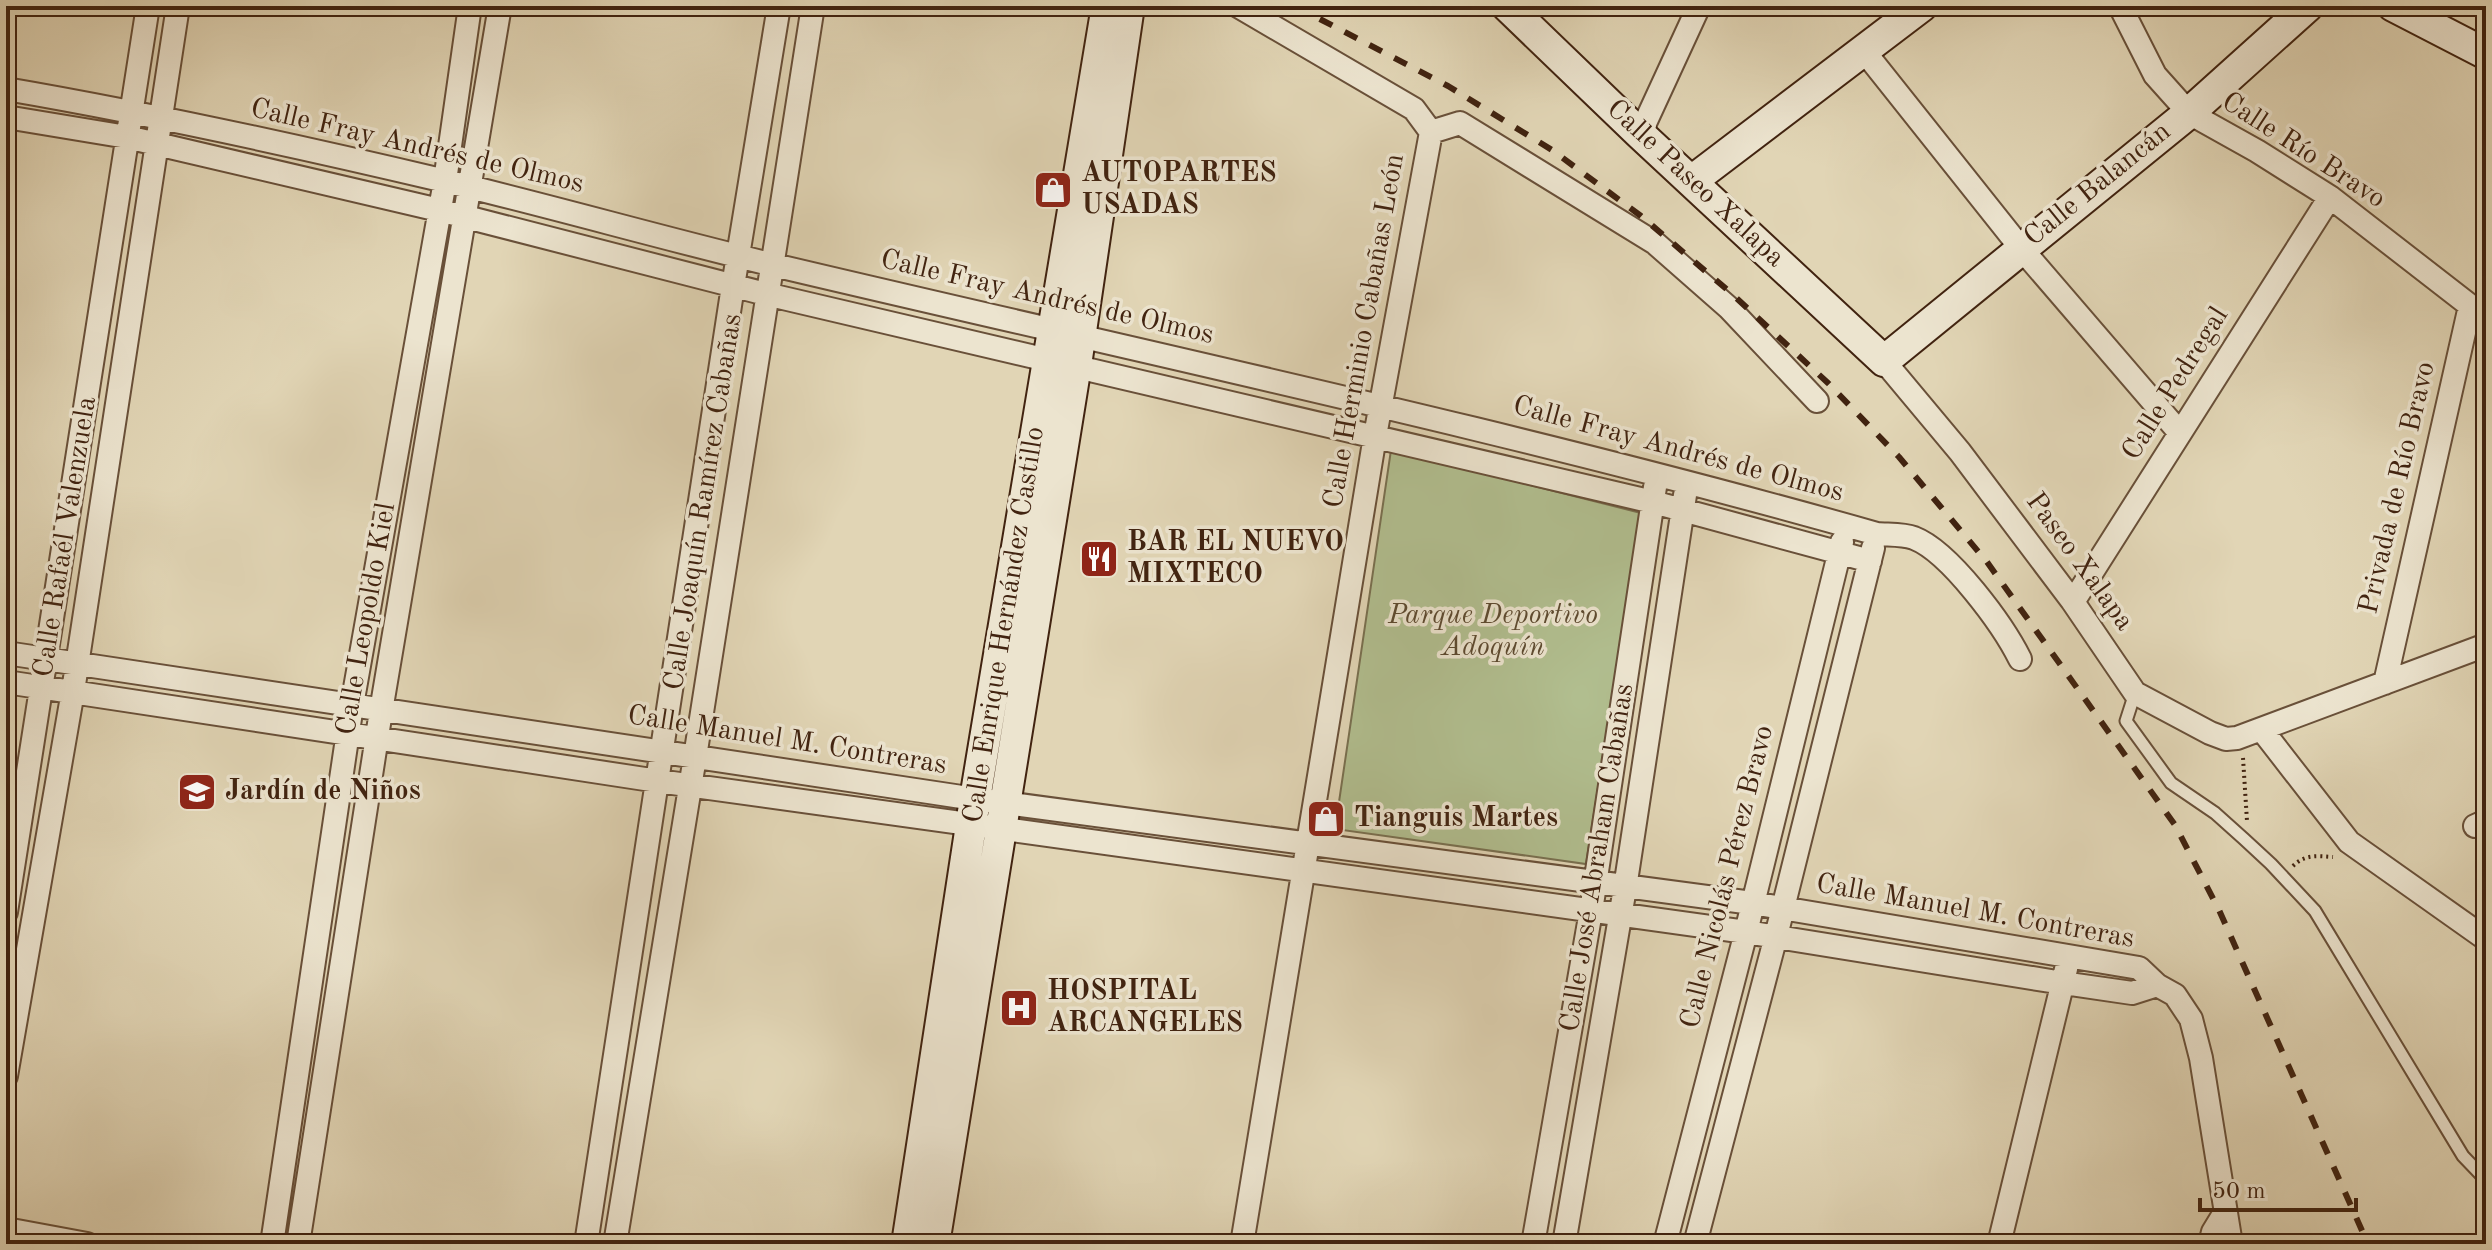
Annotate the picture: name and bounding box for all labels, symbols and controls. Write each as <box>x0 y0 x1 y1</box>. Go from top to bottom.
street label: Calle Río Bravo <box>2216 88 2390 214</box>
street label: Calle Fray Andrés de Olmos <box>248 95 586 199</box>
street label: Calle Paseo Xalapa <box>1601 95 1789 273</box>
street label: Calle Balancán <box>2020 118 2176 252</box>
street label: Calle Herminio Cabañas León <box>1320 152 1410 510</box>
place label: AUTOPARTES USADAS <box>1081 160 1277 220</box>
shop icon: AUTOPARTES USADAS <box>1032 169 1074 211</box>
street label: Calle Fray Andrés de Olmos <box>878 246 1216 350</box>
street label: Calle Pedregal <box>2118 303 2234 465</box>
street label: Calle Joaquín Ramírez Cabañas <box>660 312 748 692</box>
street label: Privada de Río Bravo <box>2355 359 2441 617</box>
street label: Calle Fray Andrés de Olmos <box>1510 392 1846 508</box>
street label: Calle Rafaél Valenzuela <box>30 394 102 679</box>
street label: Calle Enrique Hernández Castillo <box>960 425 1050 825</box>
street label: Paseo Xalapa <box>2020 488 2138 636</box>
street label: Calle Leopoldo Kiel <box>333 501 401 737</box>
place label: BAR EL NUEVO MIXTECO <box>1127 529 1344 589</box>
restaurant icon: BAR EL NUEVO MIXTECO <box>1078 538 1120 580</box>
park label: Parque Deportivo Adoquín <box>1387 602 1598 662</box>
street label: Calle José Abraham Cabañas <box>1557 682 1639 1034</box>
street label: Calle Manuel M. Contreras <box>625 702 949 780</box>
street label: Calle Nicolás Pérez Bravo <box>1677 723 1779 1031</box>
school or university icon: Jardín de Niños <box>176 771 218 813</box>
place label: Jardín de Niños <box>225 778 421 806</box>
shop icon: Tianguis Martes <box>1305 798 1347 840</box>
place label: Tianguis Martes <box>1354 805 1558 833</box>
street label: Calle Manuel M. Contreras <box>1814 870 2136 954</box>
place label: HOSPITAL ARCANGELES <box>1047 978 1243 1038</box>
hospital icon: HOSPITAL ARCANGELES <box>998 987 1040 1029</box>
scale bar <box>2200 1162 2356 1212</box>
text: 50 m <box>2212 1180 2266 1204</box>

